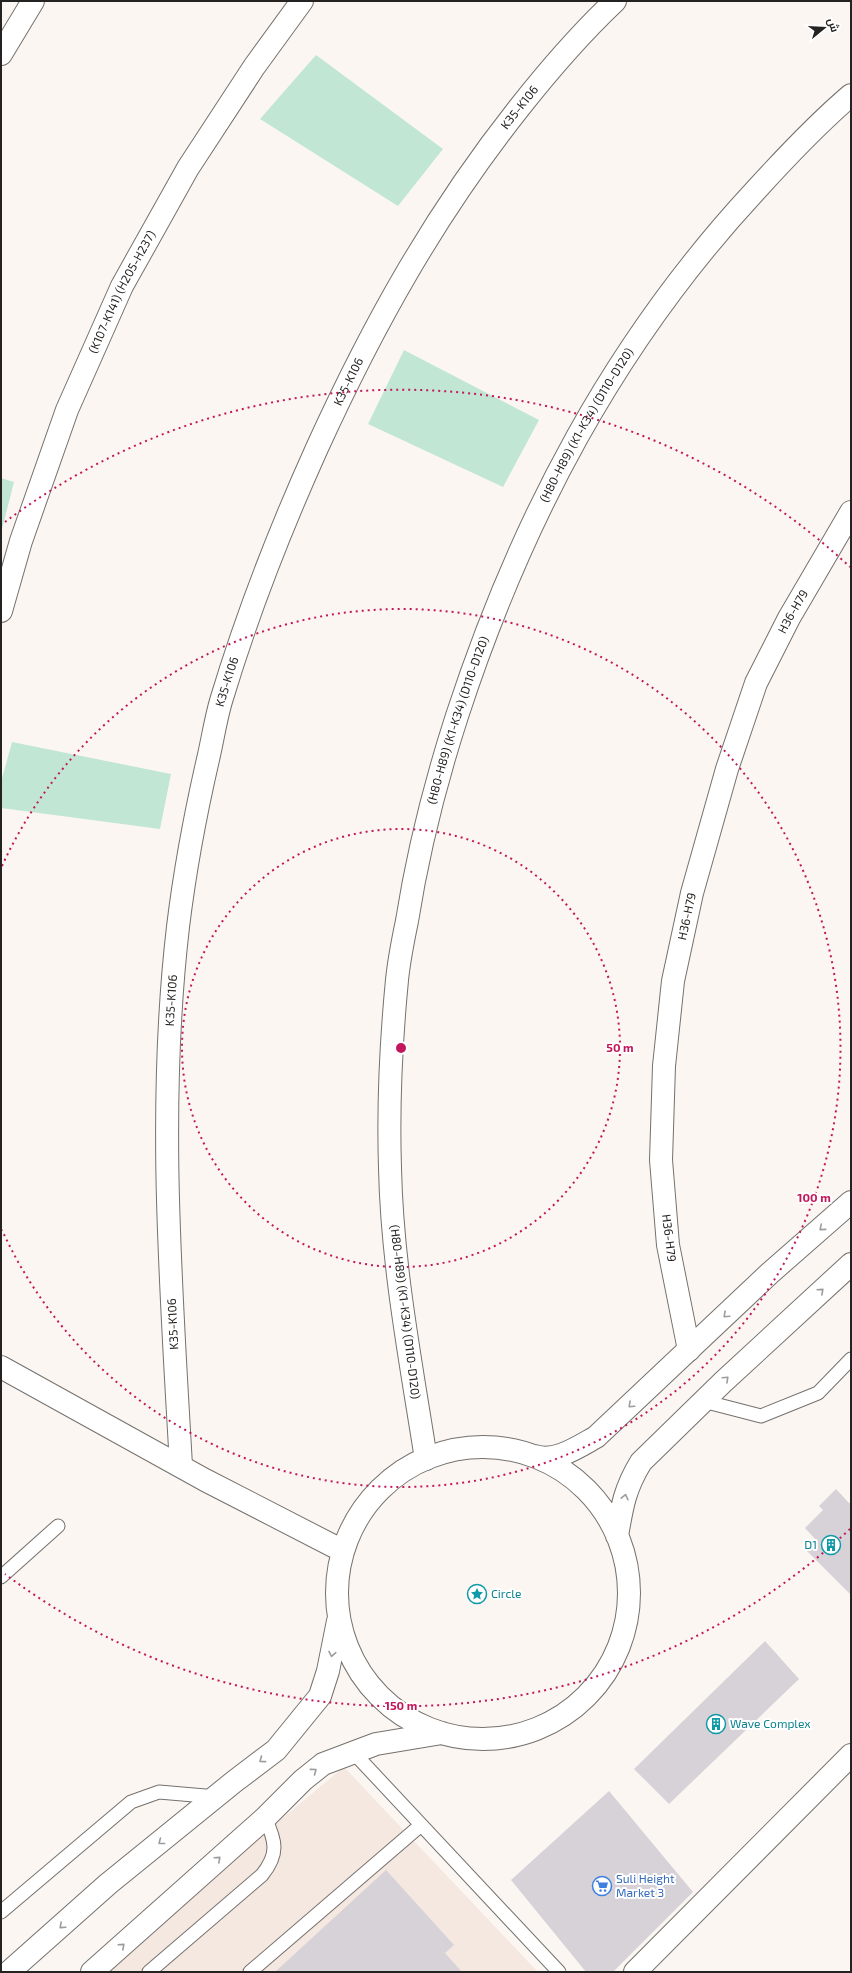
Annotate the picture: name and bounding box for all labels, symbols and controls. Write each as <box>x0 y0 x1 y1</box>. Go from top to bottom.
north arrow <box>804 8 844 48</box>
text: ش <box>825 16 842 34</box>
street label: K35-K106 <box>497 82 540 131</box>
street label: (K107-K141) (H205-H237) <box>85 228 158 355</box>
street label: (H80-H89) (K1-K34) (D110-D120) <box>536 345 636 504</box>
street label: K35-K106 <box>330 355 365 408</box>
street label: H36-H79 <box>774 587 810 635</box>
street label: (H80-H89) (K1-K34) (D110-D120) <box>424 634 491 806</box>
street label: K35-K106 <box>212 655 240 708</box>
street label: H36-H79 <box>674 891 698 941</box>
street label: K35-K106 <box>162 974 179 1027</box>
text: 50 m <box>606 1040 634 1054</box>
centre of rings <box>394 1041 408 1055</box>
text: 100 m <box>797 1190 831 1204</box>
street label: H36-H79 <box>660 1213 680 1263</box>
one-way arrow <box>819 1223 826 1230</box>
street label: (H80-H89) (K1-K34) (D110-D120) <box>388 1224 424 1400</box>
one-way arrow <box>816 1288 824 1295</box>
street label: K35-K106 <box>164 1298 180 1350</box>
one-way arrow <box>723 1311 731 1318</box>
one-way arrow <box>721 1376 729 1384</box>
one-way arrow <box>628 1400 636 1408</box>
one-way arrow <box>620 1494 628 1501</box>
building icon: D1 <box>820 1534 842 1556</box>
place label: D1 <box>804 1537 817 1551</box>
place icon: Circle <box>466 1583 488 1605</box>
place label: Circle <box>491 1586 521 1600</box>
one-way arrow <box>328 1651 336 1658</box>
text: 150 m <box>385 1698 417 1712</box>
building icon: Wave Complex <box>705 1713 727 1735</box>
place label: Wave Complex <box>730 1716 811 1730</box>
one-way arrow <box>260 1756 267 1763</box>
one-way arrow <box>309 1769 316 1776</box>
one-way arrow <box>159 1838 166 1845</box>
one-way arrow <box>213 1856 221 1864</box>
place label: Suli Height Market 3 <box>616 1871 675 1899</box>
supermarket icon: Suli Height Market 3 <box>591 1875 613 1897</box>
one-way arrow <box>59 1921 67 1928</box>
one-way arrow <box>117 1944 124 1951</box>

